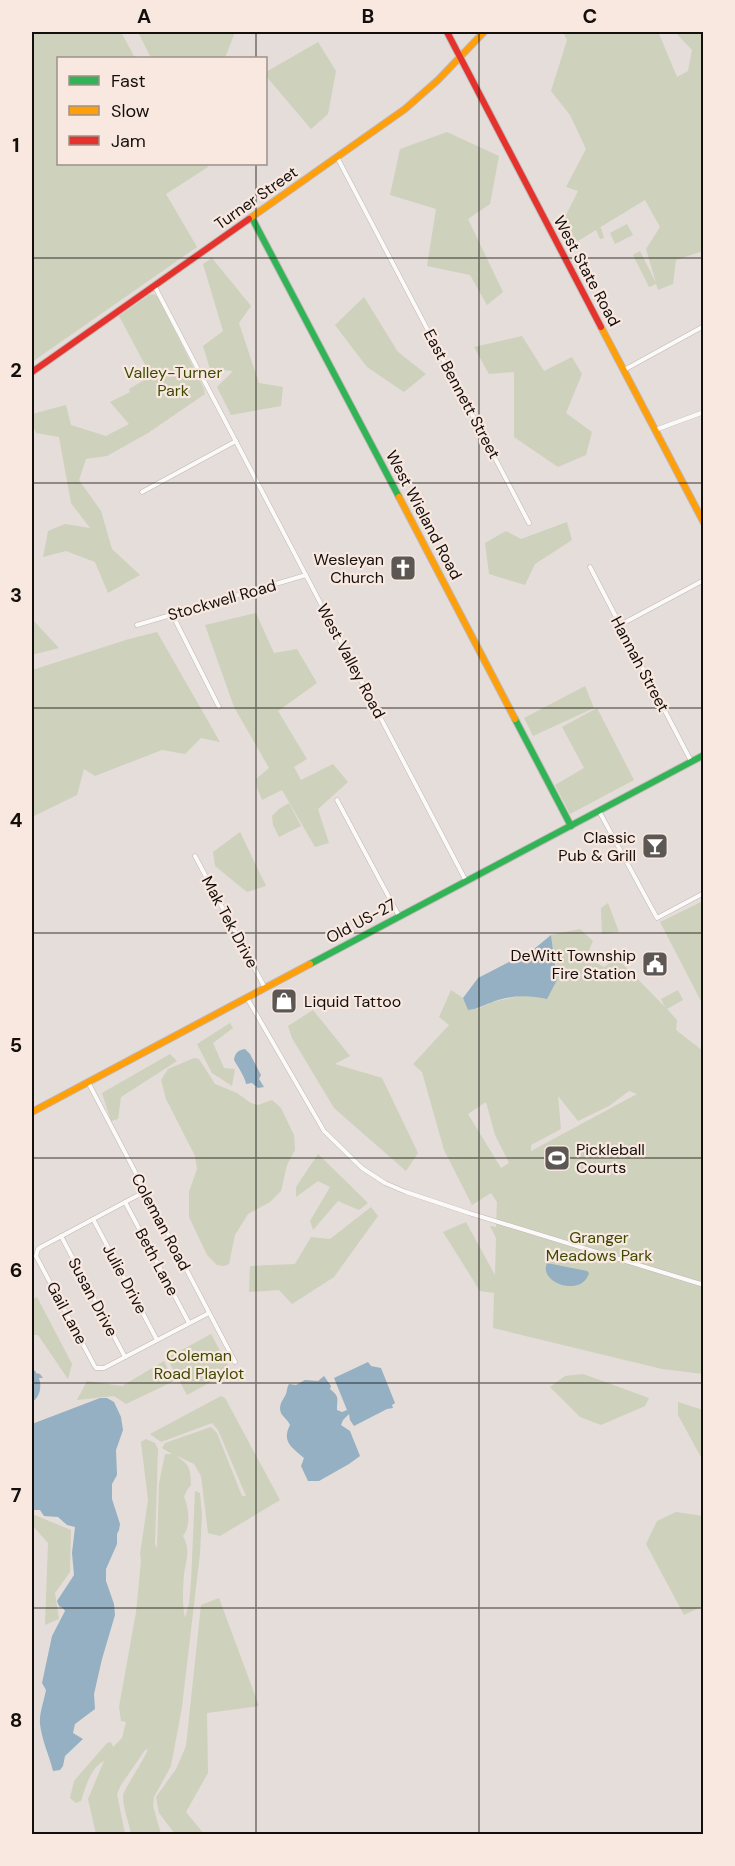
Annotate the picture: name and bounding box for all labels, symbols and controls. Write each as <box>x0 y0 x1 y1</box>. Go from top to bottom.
text: A <box>137 3 151 29</box>
text: B <box>362 3 374 29</box>
text: C <box>583 3 597 29</box>
legend <box>57 57 267 165</box>
text: Fast <box>111 69 146 93</box>
text: Slow <box>111 99 150 123</box>
text: Jam <box>111 129 146 153</box>
text: 1 <box>12 132 20 158</box>
street label: Turner Street <box>210 162 302 234</box>
street label: West State Road <box>549 212 625 330</box>
street label: East Bennett Street <box>419 325 505 463</box>
text: 2 <box>10 357 22 383</box>
park label: Valley-Turner Park <box>124 362 222 401</box>
street label: West Wieland Road <box>381 447 467 583</box>
place label: Wesleyan Church <box>314 549 384 588</box>
church icon: Wesleyan Church <box>388 553 418 583</box>
street label: Stockwell Road <box>165 575 279 625</box>
text: 3 <box>10 582 22 608</box>
street label: West Valley Road <box>312 600 390 722</box>
street label: Hannah Street <box>606 613 674 715</box>
text: 4 <box>10 807 23 833</box>
place label: Classic Pub & Grill <box>558 827 636 866</box>
bar icon: Classic Pub & Grill <box>640 831 670 861</box>
street label: Mak Tek Drive <box>197 872 263 972</box>
street label: Old US-27 <box>322 894 400 948</box>
place label: DeWitt Township Fire Station <box>511 945 636 984</box>
public building icon: DeWitt Township Fire Station <box>640 949 670 979</box>
shop icon: Liquid Tattoo <box>269 986 299 1016</box>
place label: Liquid Tattoo <box>304 991 401 1012</box>
text: 5 <box>10 1032 22 1058</box>
place label: Pickleball Courts <box>576 1139 645 1178</box>
sports icon: Pickleball Courts <box>542 1143 572 1173</box>
street label: Coleman Road <box>127 1170 195 1274</box>
street label: Beth Lane <box>130 1225 184 1299</box>
park label: Granger Meadows Park <box>546 1227 652 1266</box>
street label: Julie Drive <box>98 1241 152 1317</box>
street label: Susan Drive <box>63 1254 123 1340</box>
text: 6 <box>10 1257 22 1283</box>
street label: Gail Lane <box>42 1278 92 1348</box>
park label: Coleman Road Playlot <box>154 1345 244 1384</box>
text: 7 <box>11 1482 22 1508</box>
text: 8 <box>10 1707 22 1733</box>

